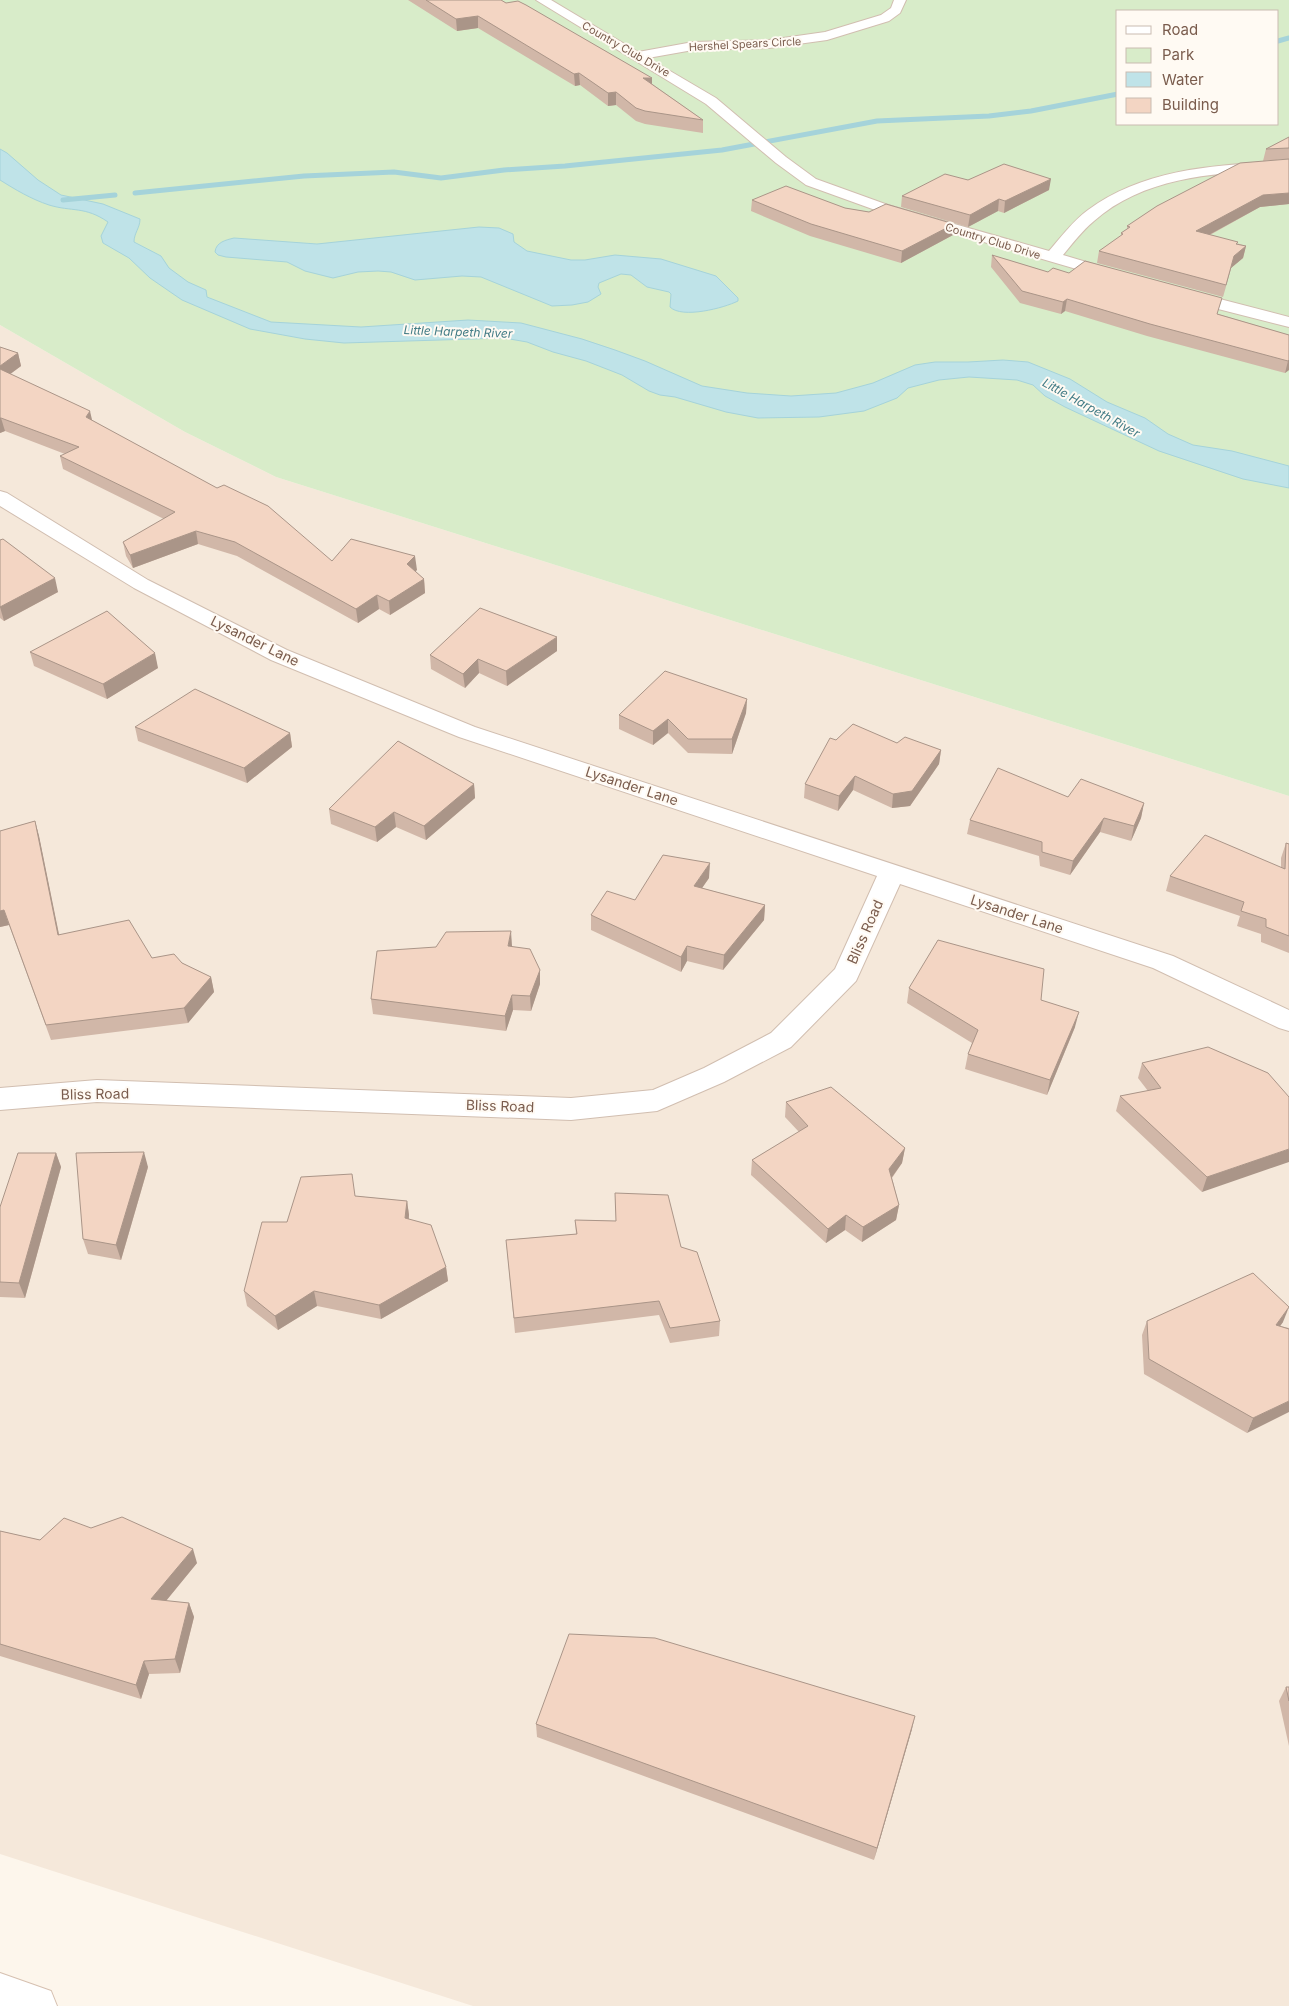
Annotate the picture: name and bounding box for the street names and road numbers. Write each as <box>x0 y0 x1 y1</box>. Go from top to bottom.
street label: Country Club Drive <box>580 18 672 80</box>
street label: Hershel Spears Circle <box>688 34 802 54</box>
street label: Country Club Drive <box>944 220 1042 262</box>
street label: Lysander Lane <box>208 612 302 669</box>
street label: Lysander Lane <box>584 763 681 809</box>
street label: Lysander Lane <box>969 891 1066 937</box>
street label: Bliss Road <box>843 897 886 967</box>
street label: Bliss Road <box>61 1084 129 1103</box>
street label: Bliss Road <box>466 1096 535 1115</box>

